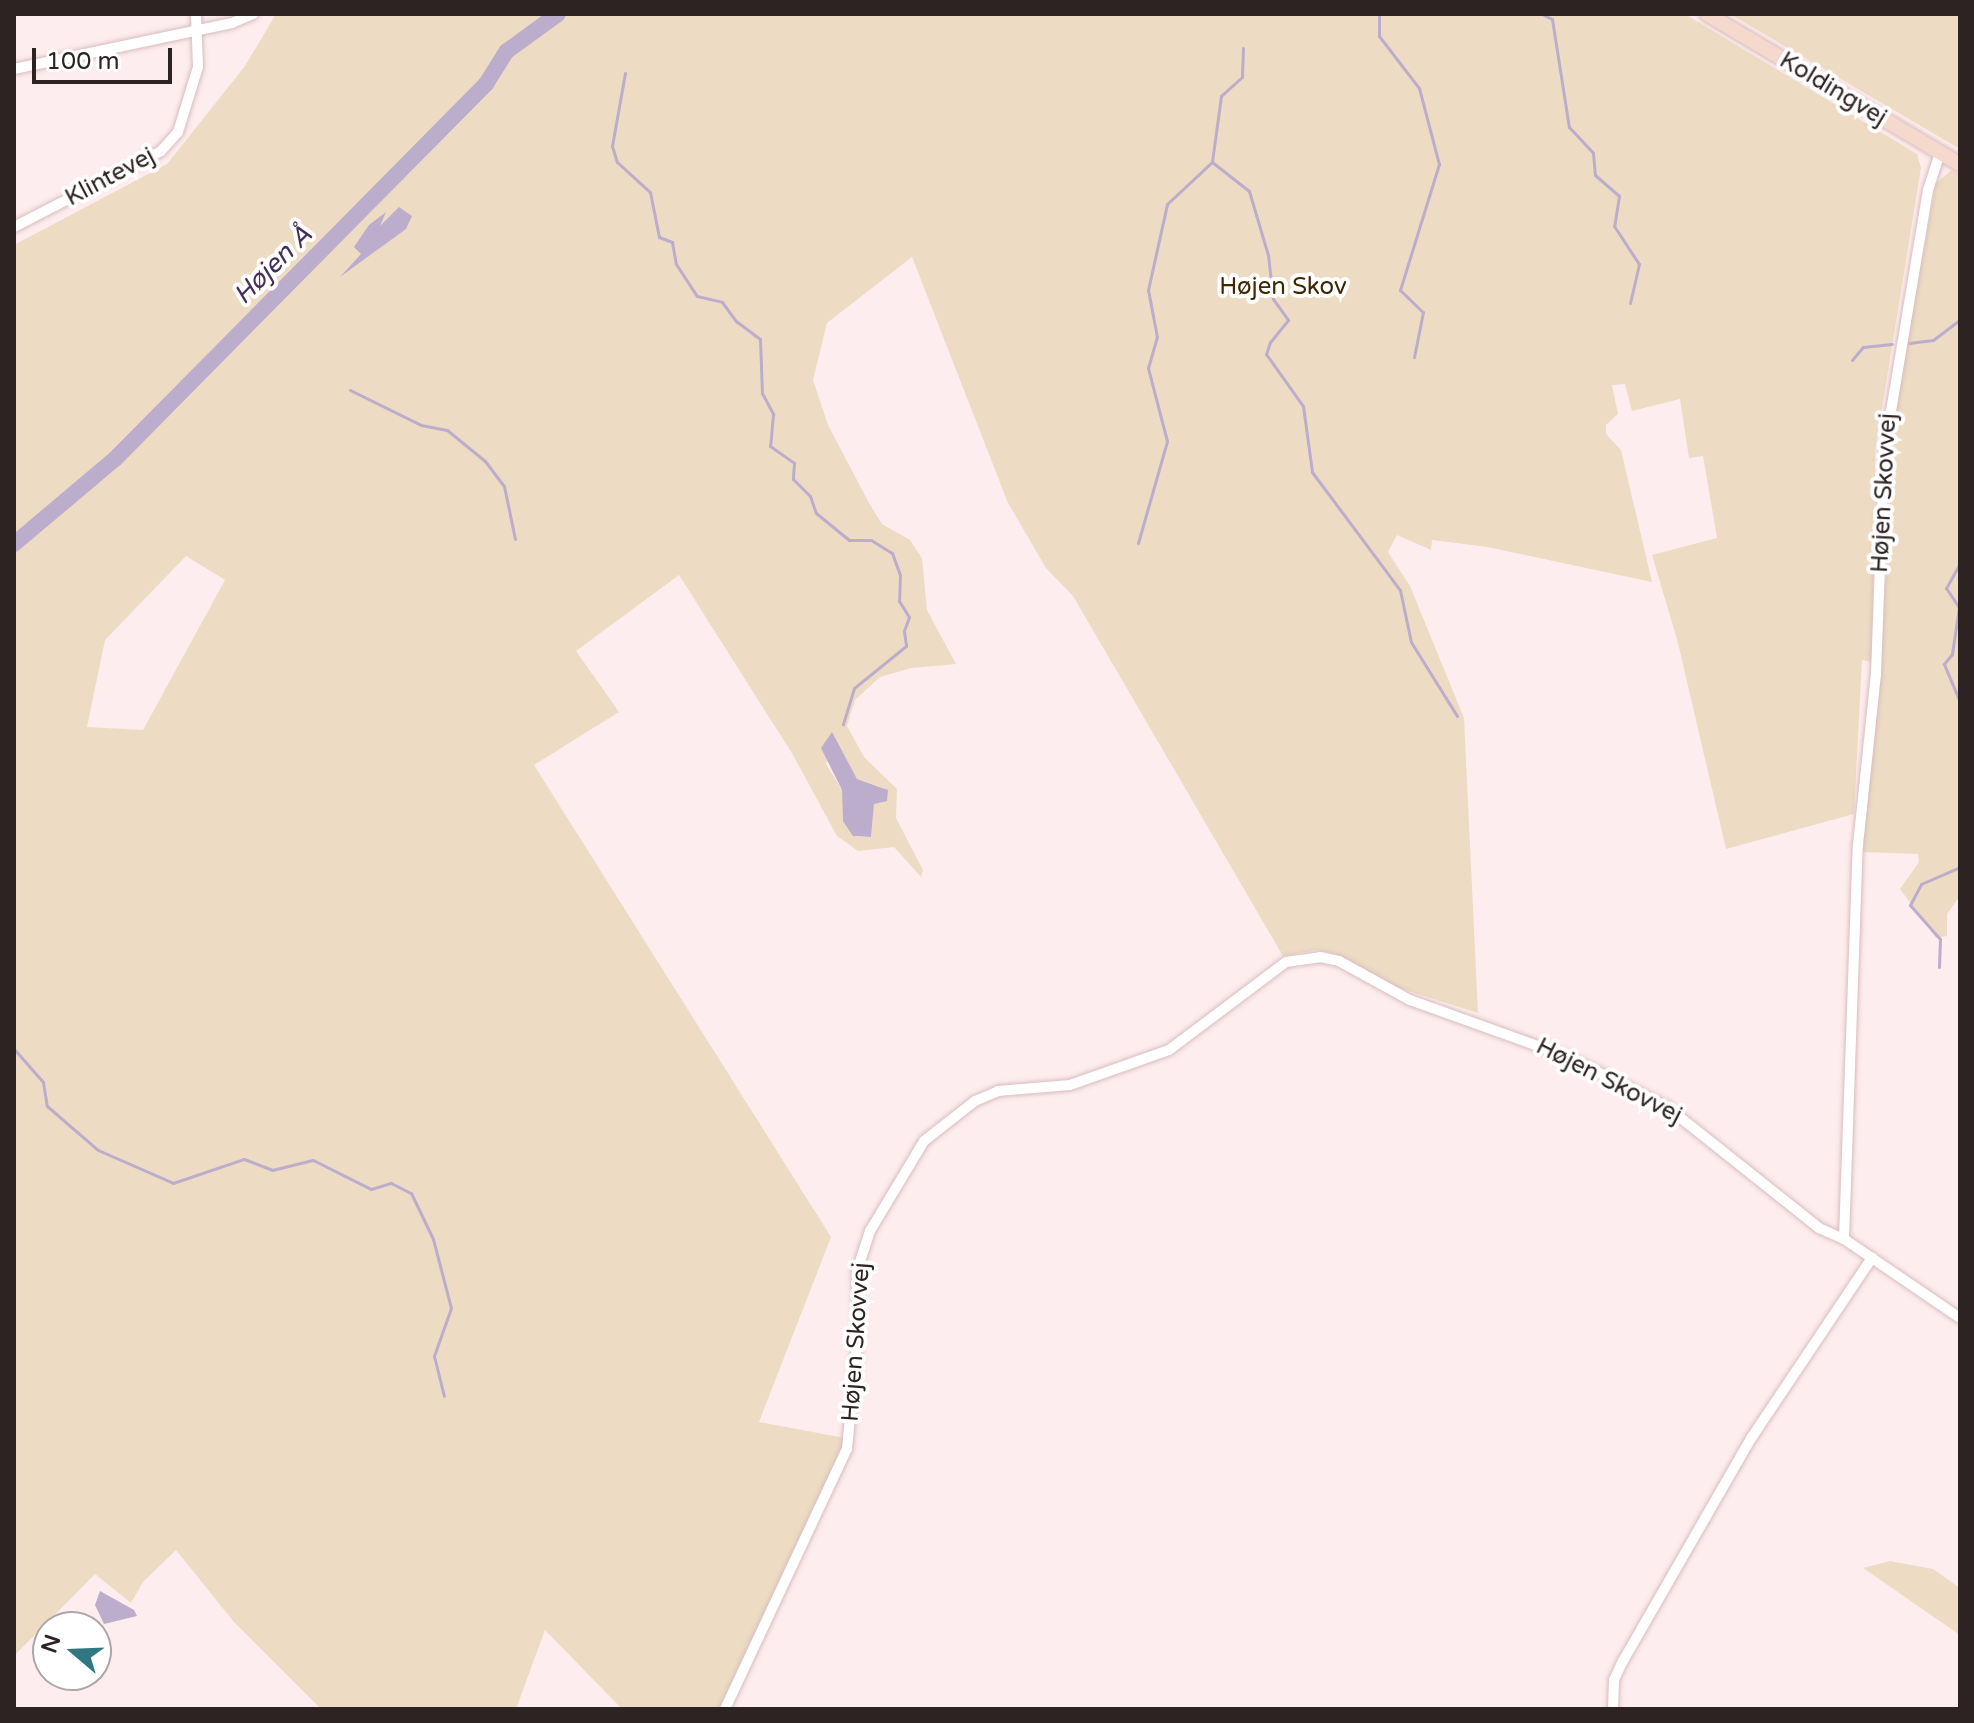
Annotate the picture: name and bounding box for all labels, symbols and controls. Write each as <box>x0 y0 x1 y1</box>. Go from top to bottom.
scale bar <box>36 32 176 82</box>
street label: Koldingvej <box>1774 46 1892 132</box>
text: 100 m <box>46 47 120 76</box>
street label: Klintevej <box>60 142 160 212</box>
water label: Højen Å <box>227 219 319 311</box>
park label: Højen Skov <box>1219 273 1347 301</box>
street label: Højen Skovvej <box>1865 412 1903 574</box>
street label: Højen Skovvej <box>1531 1032 1687 1130</box>
street label: Højen Skovvej <box>836 1261 876 1423</box>
north arrow <box>32 1611 112 1691</box>
text: N <box>36 1631 66 1656</box>

